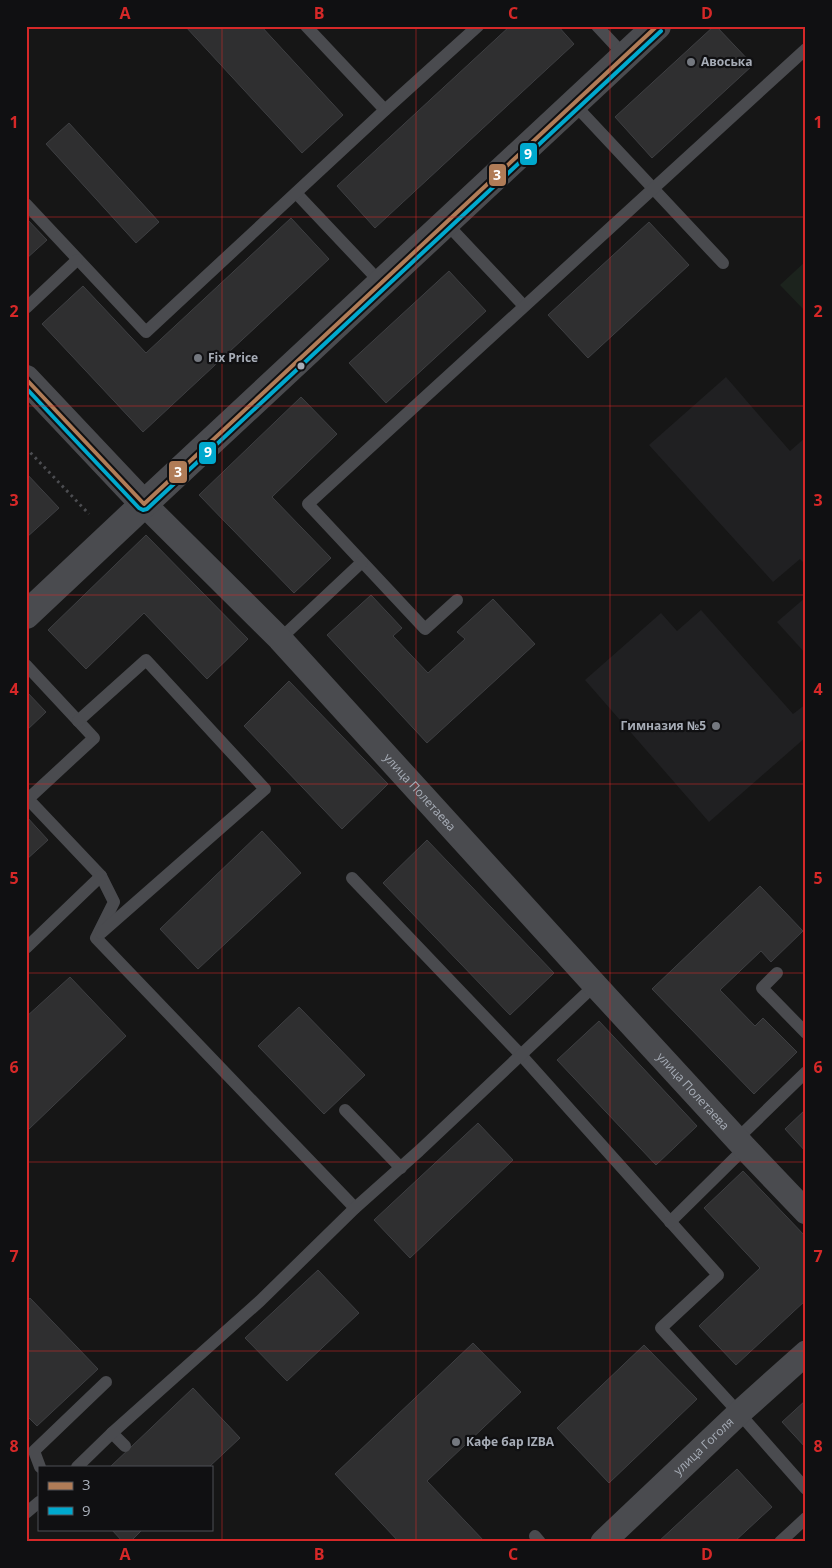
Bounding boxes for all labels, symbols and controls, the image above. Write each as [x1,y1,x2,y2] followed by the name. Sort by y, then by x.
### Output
[119,2,131,24] text: A
[314,2,324,24] text: B
[508,2,518,24] text: C
[701,2,713,24] text: D
[701,53,752,70] place label: Авоська
[685,56,697,68] marker: Авоська
[9,111,19,133] text: 1
[813,111,823,133] text: 1
[519,142,538,166] line badge: 9
[524,144,532,163] text: 9
[488,163,507,187] line badge: 3
[493,165,501,184] text: 3
[9,300,19,322] text: 2
[813,300,823,322] text: 2
[208,349,258,366] place label: Fix Price
[192,352,204,364] marker: Fix Price
[296,361,306,371] unlabelled marker
[198,441,217,465] line badge: 9
[204,442,212,461] text: 9
[168,460,188,484] line badge: 3
[174,462,182,481] text: 3
[9,489,19,511] text: 3
[813,489,823,511] text: 3
[9,678,19,700] text: 4
[813,678,823,700] text: 4
[621,717,706,734] place label: Гимназия №5
[710,720,722,732] marker: Гимназия №5
[380,749,460,835] street label: улица Полетаева
[9,867,19,889] text: 5
[813,867,823,889] text: 5
[653,1048,733,1134] street label: улица Полетаева
[9,1056,19,1078] text: 6
[813,1056,823,1078] text: 6
[9,1245,19,1267] text: 7
[813,1245,823,1267] text: 7
[670,1413,737,1479] street label: улица Гоголя
[466,1433,555,1450] place label: Кафе бар IZBA
[9,1435,19,1457] text: 8
[813,1435,823,1457] text: 8
[450,1436,462,1448] marker: Кафе бар IZBA
[38,1466,212,1530] legend
[82,1474,91,1494] text: 3
[82,1500,91,1520] text: 9
[119,1543,131,1565] text: A
[314,1543,324,1565] text: B
[508,1543,518,1565] text: C
[701,1543,713,1565] text: D

